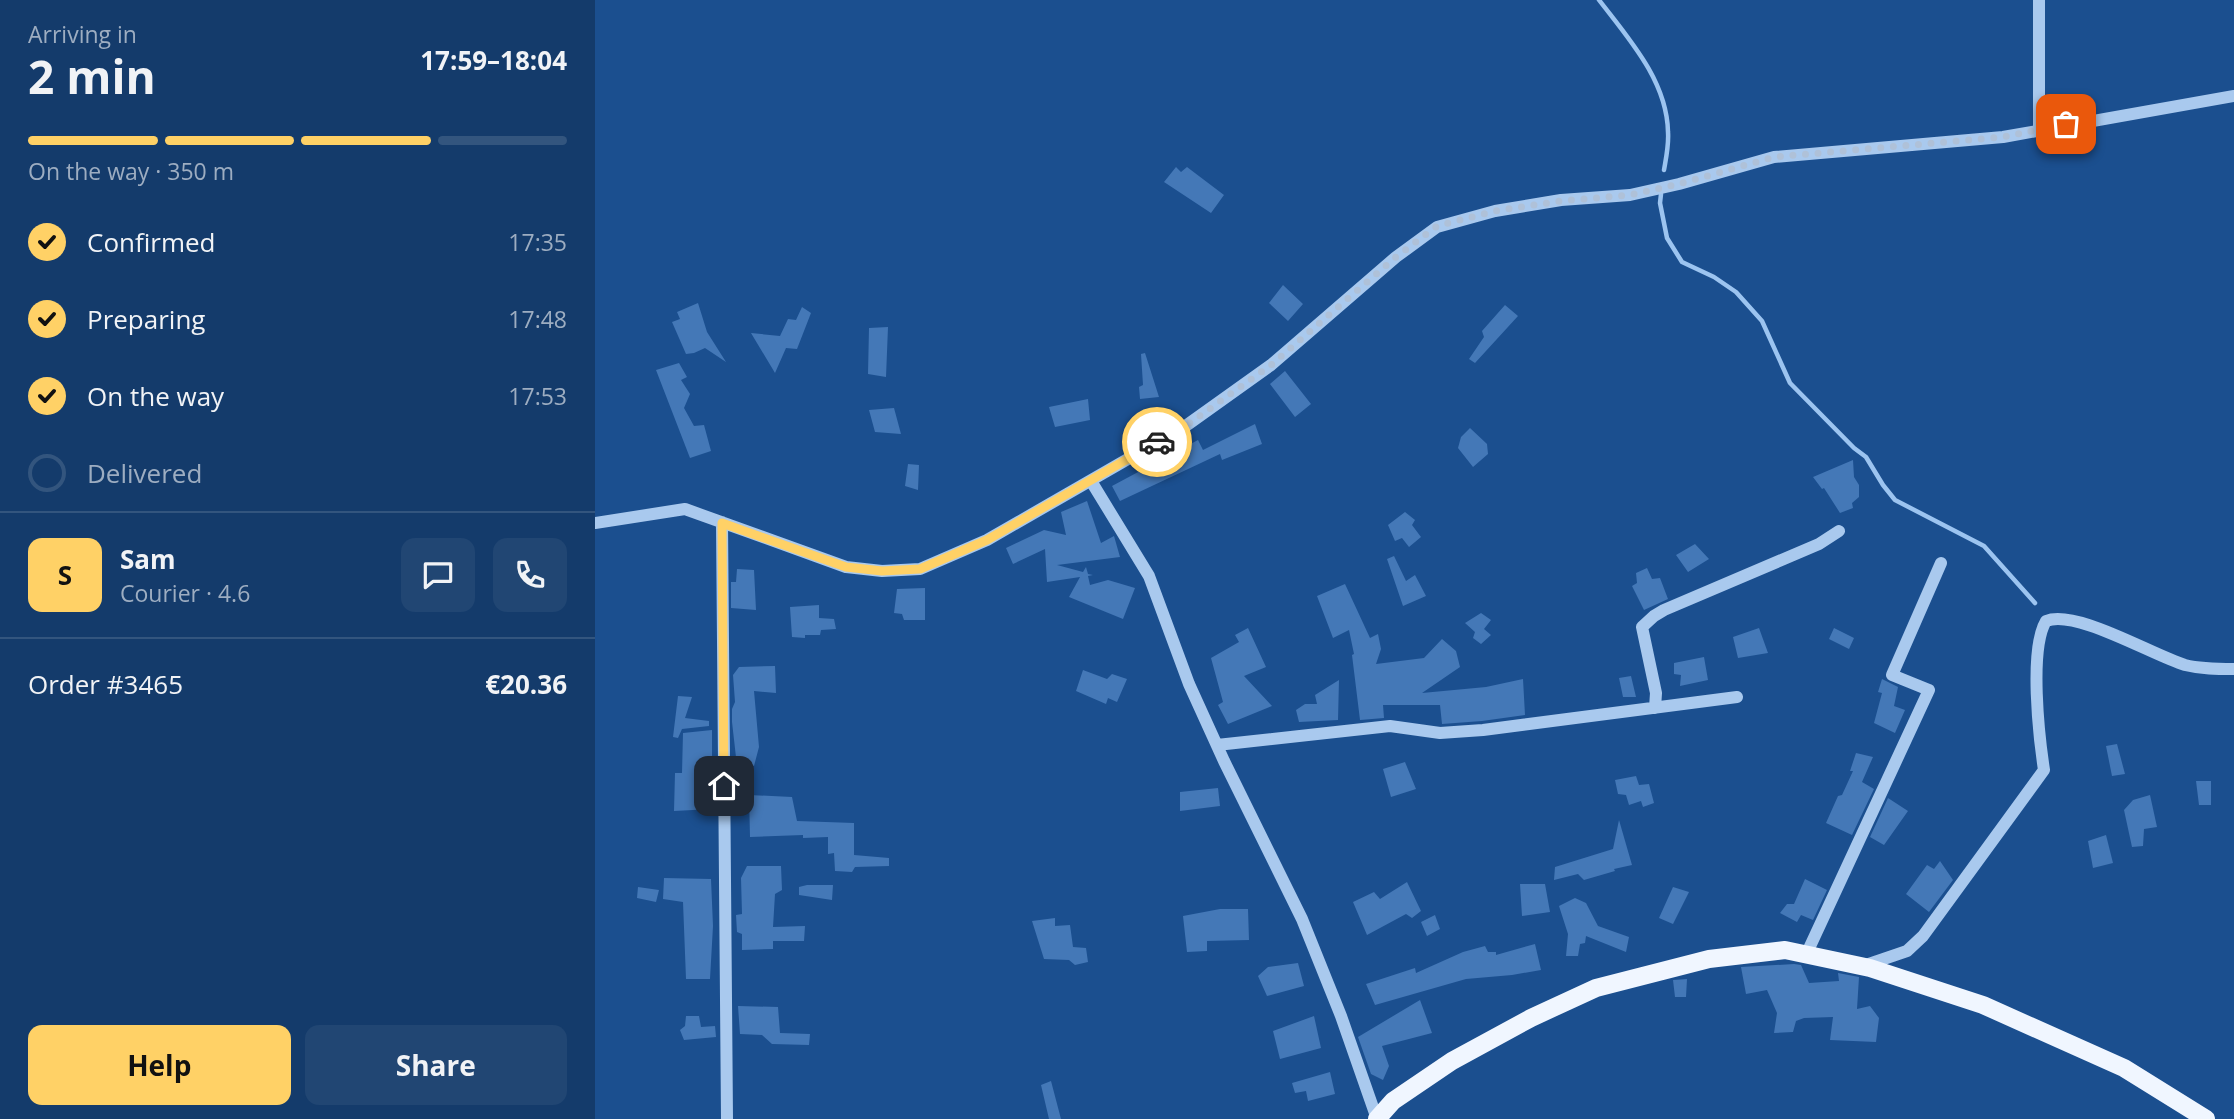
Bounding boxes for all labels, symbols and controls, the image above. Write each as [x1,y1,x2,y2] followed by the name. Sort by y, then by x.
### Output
[28,18,137,50] text: Arriving in
[420,42,567,78] text: 17:59–18:04
[28,45,156,107] text: 2 min
[2036,94,2096,154] pin
[2047,105,2085,143] icon: bag
[28,155,234,187] text: On the way · 350 m
[28,223,66,261] icon: check
[87,224,215,260] text: Confirmed
[508,226,567,258] text: 17:35
[28,300,66,338] icon: check
[87,301,205,337] text: Preparing
[508,303,567,335] text: 17:48
[28,377,66,415] icon: check
[87,378,224,414] text: On the way
[508,380,567,412] text: 17:53
[1122,407,1192,477] courier
[1138,423,1176,461] icon: car
[87,455,202,491] text: Delivered
[401,538,475,612] button: chat
[493,538,567,612] button: phone
[120,541,176,577] text: Sam
[58,557,72,593] text: S
[120,577,250,609] text: Courier · 4.6
[28,666,183,702] text: Order #3465
[485,666,567,702] text: €20.36
[694,756,754,816] pin
[705,767,743,805] icon: home
[28,1025,291,1105] button: Help
[305,1025,567,1105] button: Share

